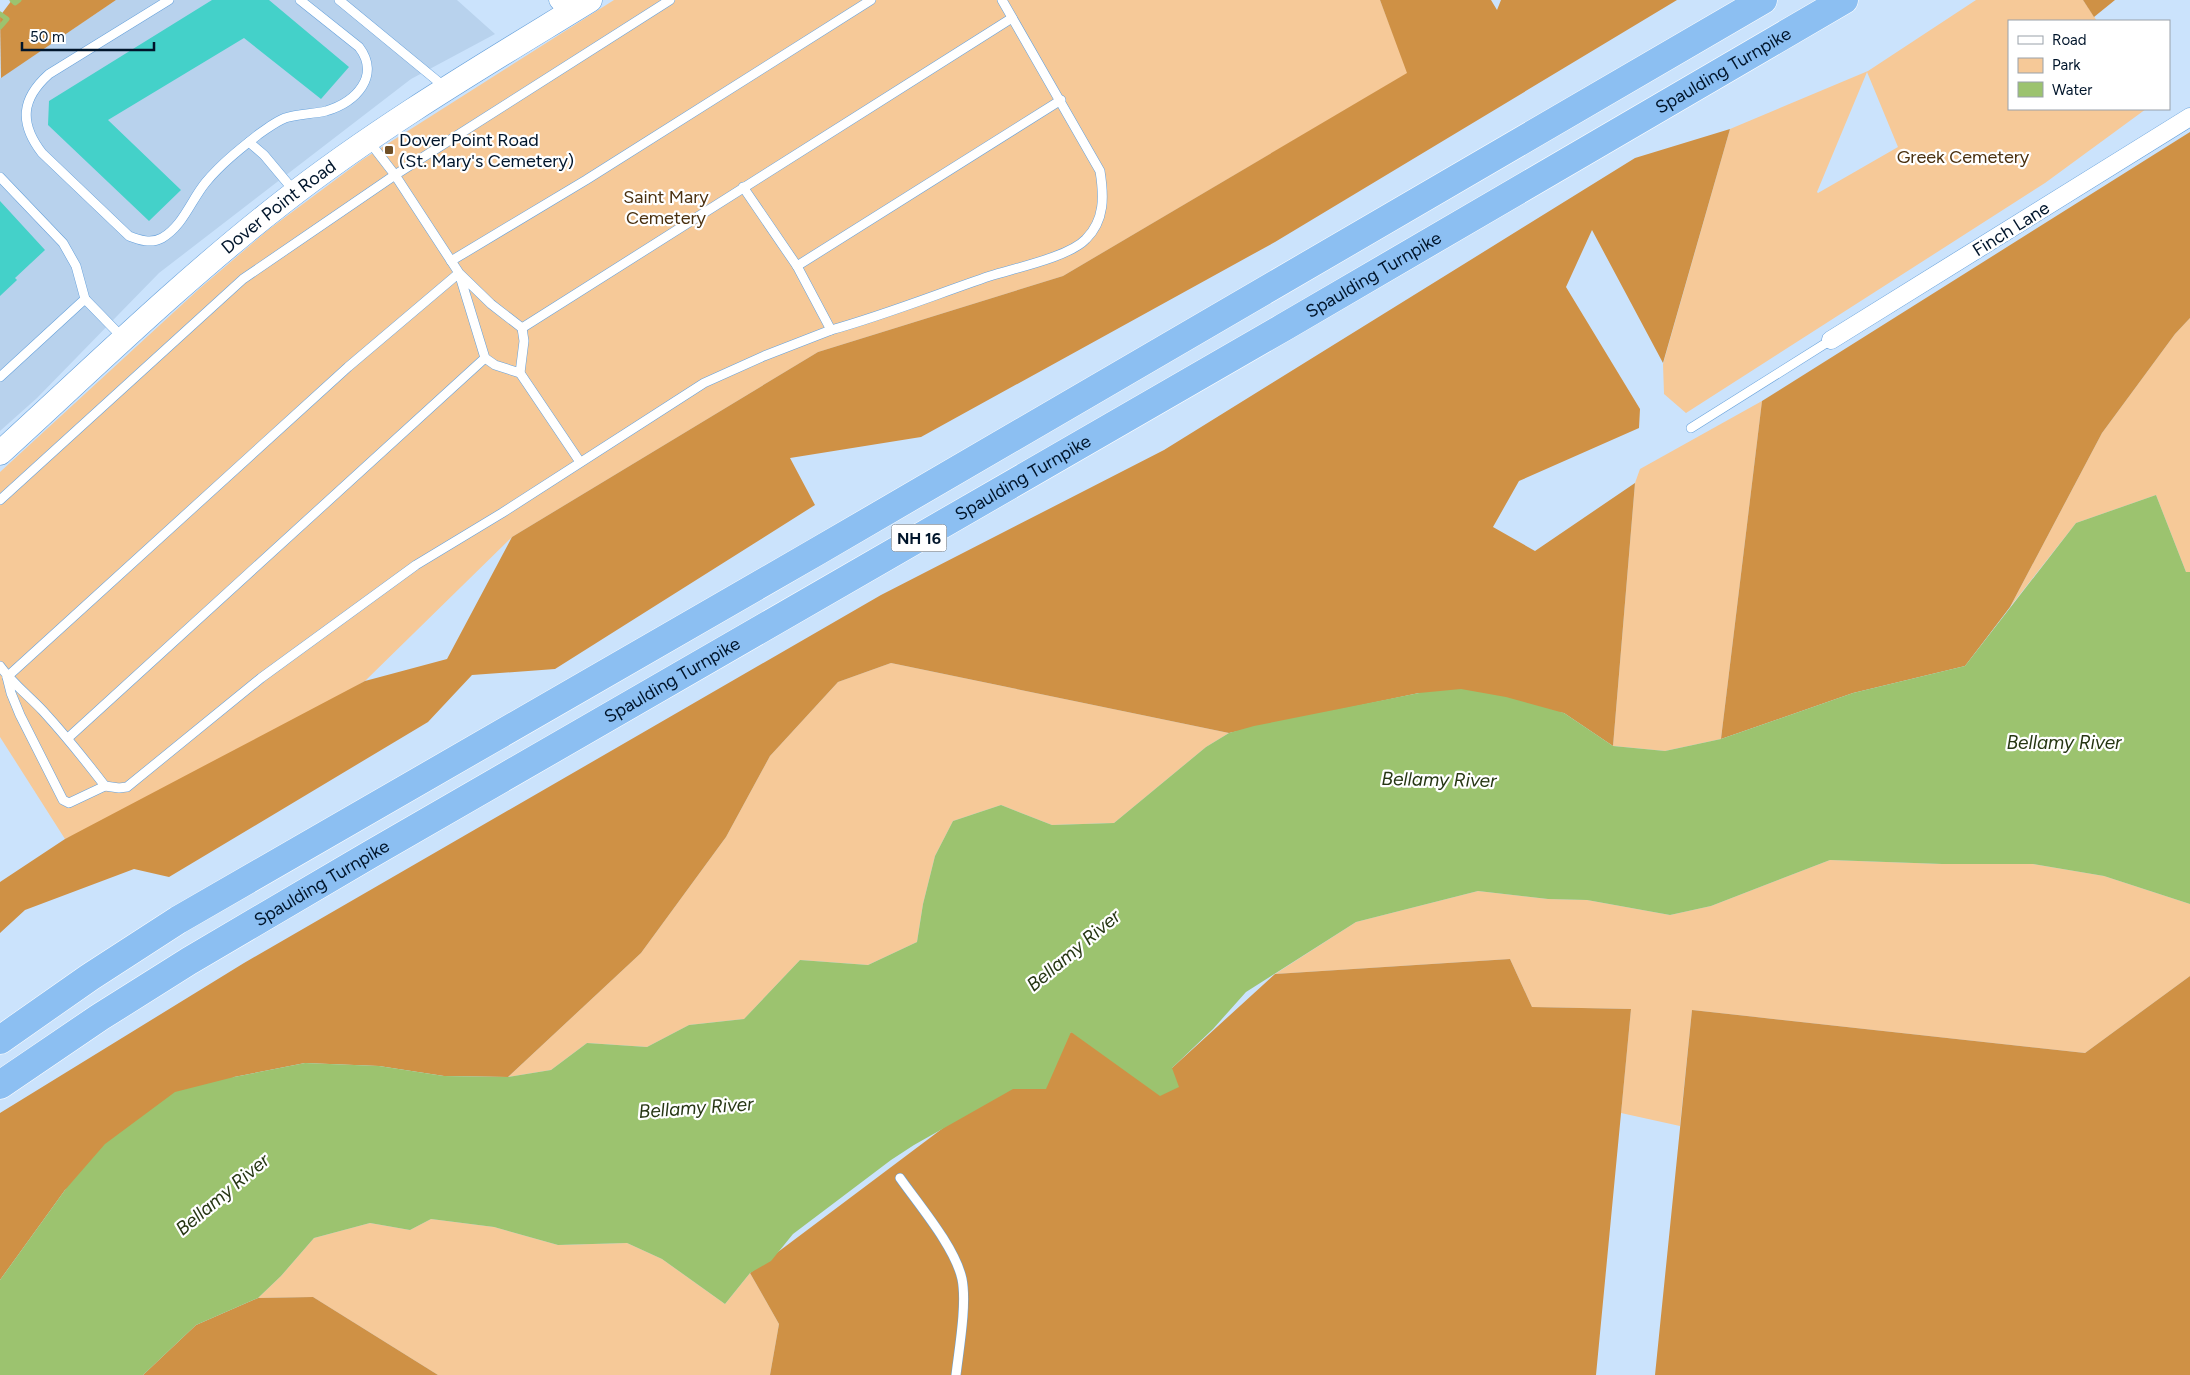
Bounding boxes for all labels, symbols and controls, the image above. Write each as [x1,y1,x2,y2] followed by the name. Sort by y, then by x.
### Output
[22,20,155,52] scale bar
[2008,20,2170,110] legend
[1652,22,1795,119] street label: Spaulding Turnpike
[30,28,65,46] text: 50 m
[2052,31,2087,49] text: Road
[2052,56,2081,74] text: Park
[2052,81,2092,99] text: Water
[399,129,574,172] place label: Dover Point Road (St. Mary's Cemetery)
[383,144,395,156] marker: Dover Point Road (St. Mary's Cemetery)
[1897,146,2030,168] park label: Greek Cemetery
[217,155,340,259] street label: Dover Point Road
[623,186,709,229] park label: Saint Mary Cemetery
[1968,197,2054,261] street label: Finch Lane
[1302,227,1445,323] street label: Spaulding Turnpike
[951,430,1095,525] street label: Spaulding Turnpike
[892,524,946,552] road number: NH 16
[600,632,744,728] street label: Spaulding Turnpike
[2006,731,2122,754] water label: Bellamy River
[1381,767,1497,792] water label: Bellamy River
[250,835,393,931] street label: Spaulding Turnpike
[1022,904,1125,996] water label: Bellamy River
[638,1092,755,1123] water label: Bellamy River
[171,1148,274,1240] water label: Bellamy River

